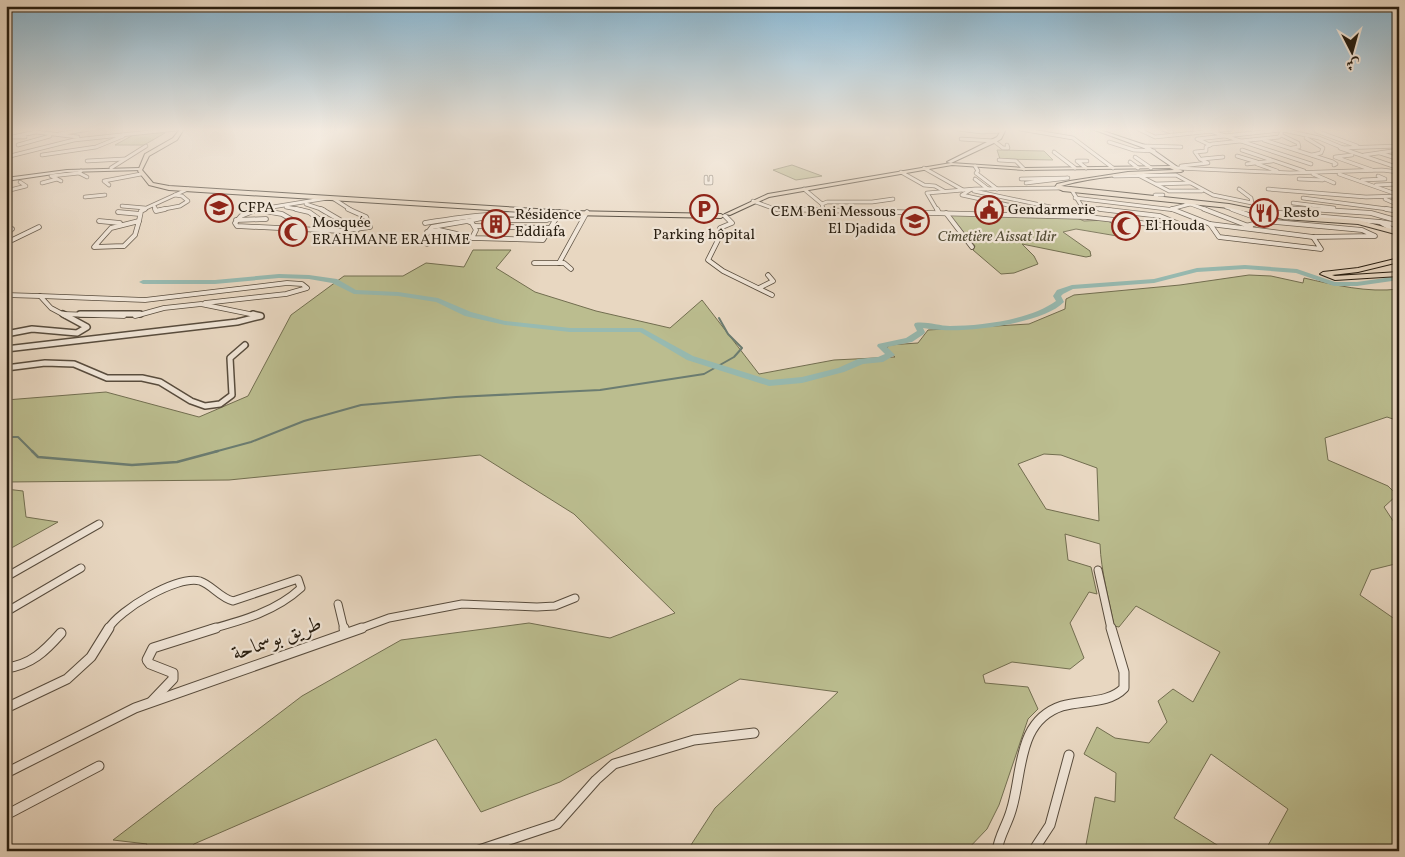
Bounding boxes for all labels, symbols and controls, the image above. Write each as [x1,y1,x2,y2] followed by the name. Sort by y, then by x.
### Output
[1328,28,1378,78] north arrow
[1345,53,1361,74] text: ش
[204,193,234,223] school or university icon: CFPA
[689,194,719,224] parking icon: Parking hôpital
[974,195,1004,225] public building icon: Gendarmerie
[238,198,275,219] place label: CFPA
[1249,198,1279,228] restaurant icon: Resto
[1008,200,1096,221] place label: Gendarmerie
[771,202,896,240] place label: CEM Beni Messous El Djadida
[1283,203,1320,224] place label: Resto
[515,205,581,243] place label: Résidence Eddiafa
[900,206,930,236] school or university icon: CEM Beni Messous El Djadida
[481,209,511,239] building icon: Résidence Eddiafa
[1111,211,1141,241] mosque icon: El Houda
[312,213,470,251] place label: Mosquée ERAHMANE ERAHIME
[1145,216,1205,237] place label: El Houda
[278,217,308,247] mosque icon: Mosquée ERAHMANE ERAHIME
[653,225,755,246] place label: Parking hôpital
[938,227,1057,248] park label: Cimetière Aissat Idir
[228,609,326,669] street label: طريق بوسماحة

